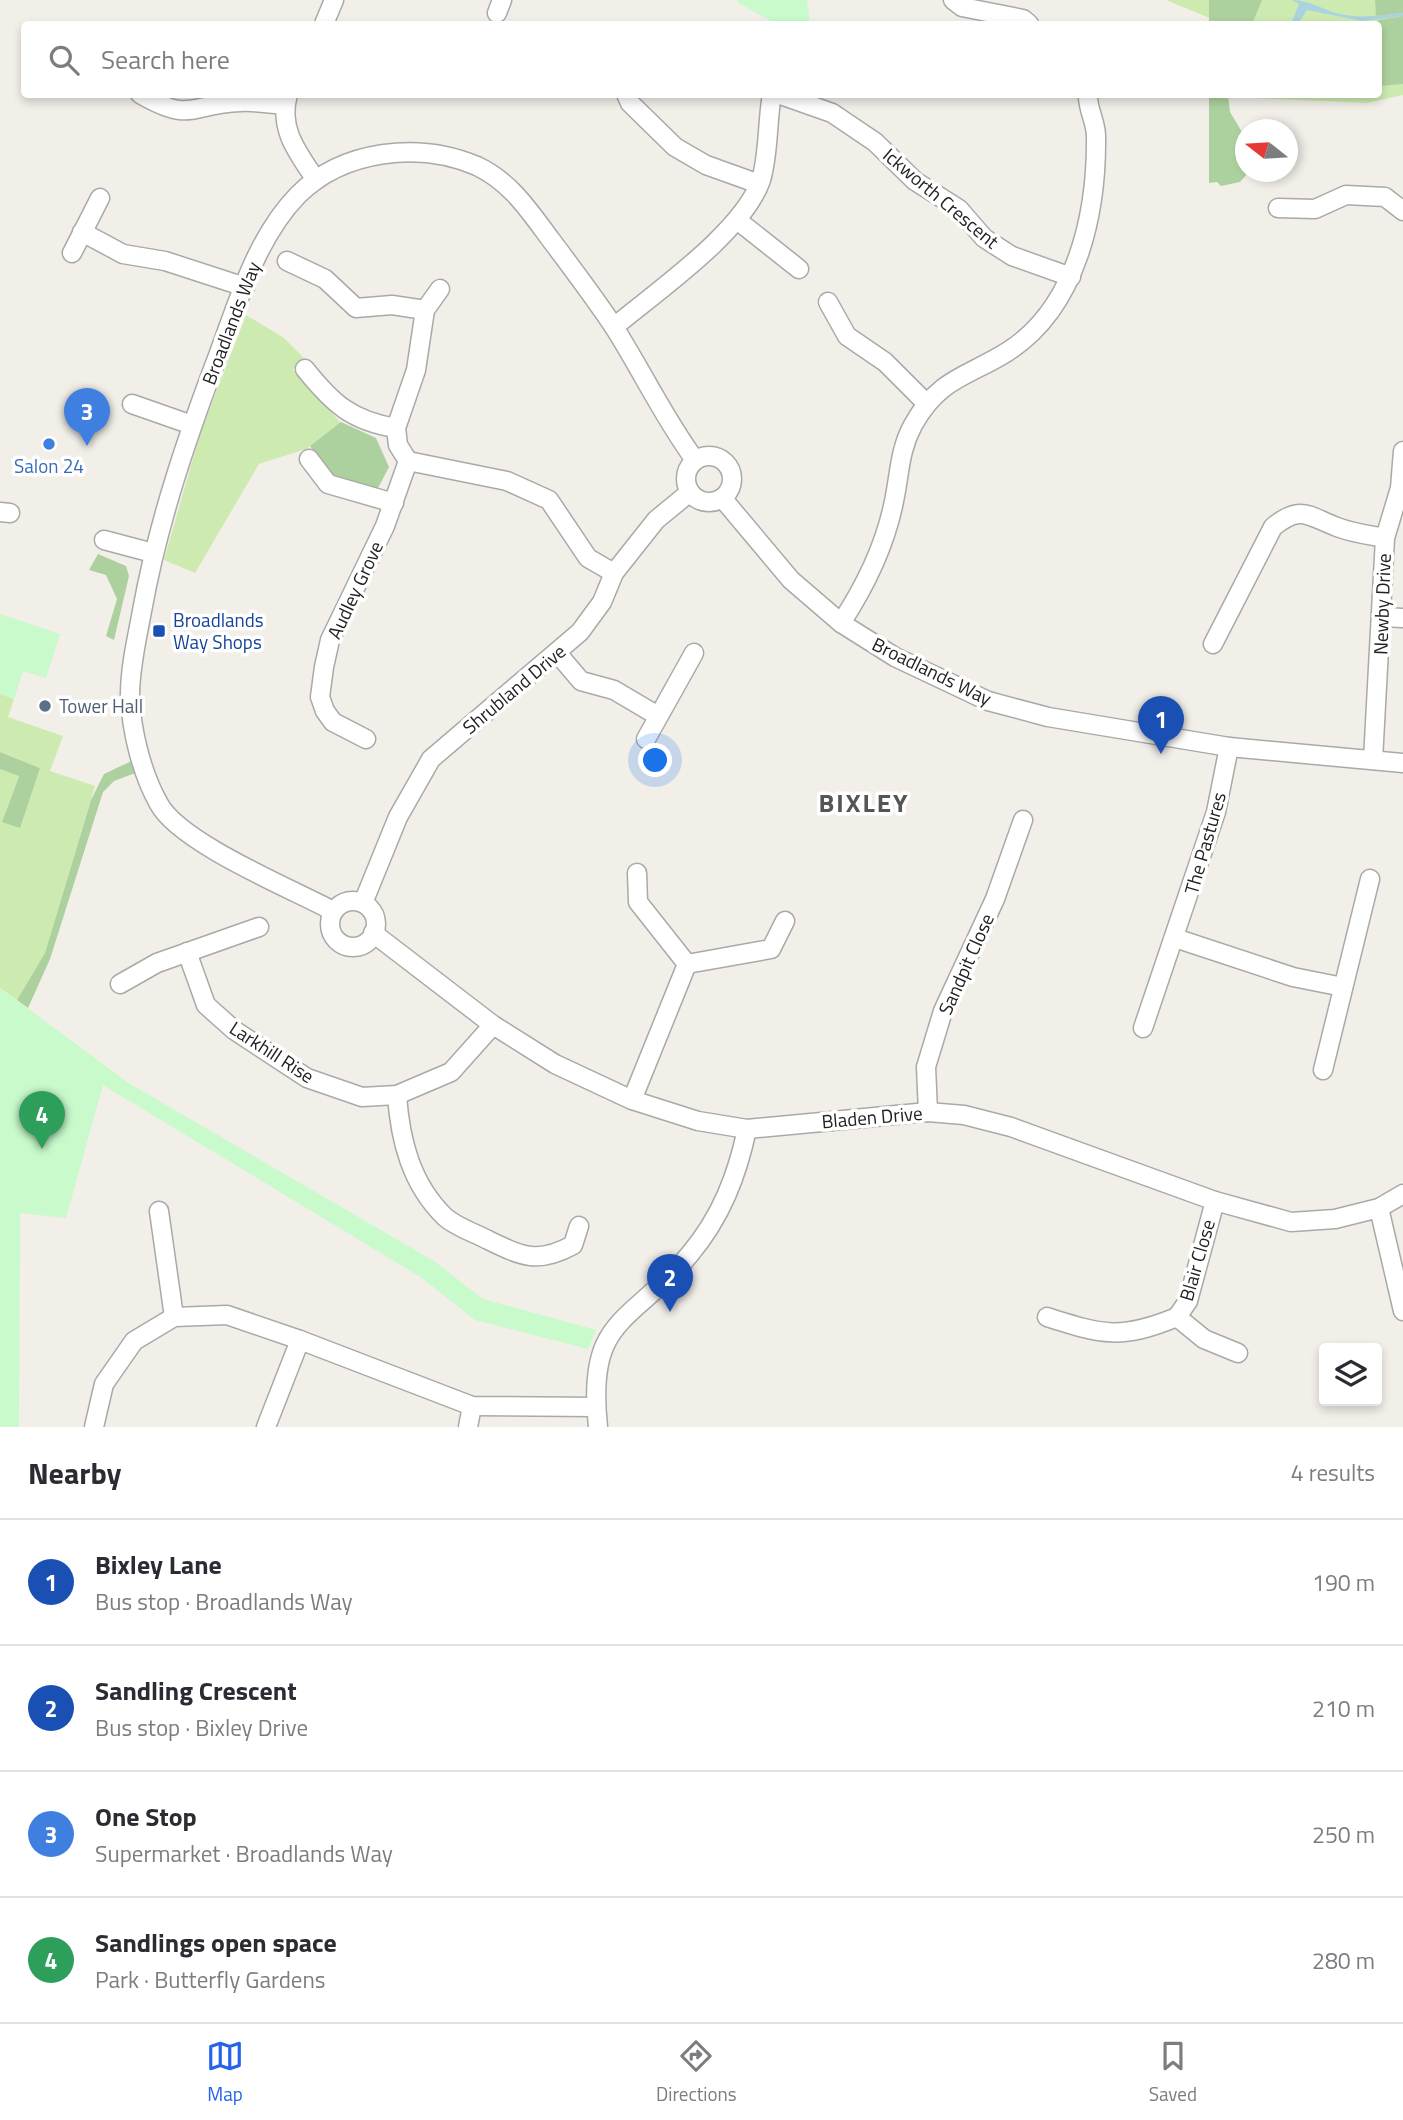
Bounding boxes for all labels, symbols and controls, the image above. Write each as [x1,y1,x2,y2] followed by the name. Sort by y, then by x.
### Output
[21,21,1382,98] search box
[101,40,230,79] text: Search here
[45,41,83,79] icon: search
[1235,119,1298,182] north arrow
[877,140,1006,255] street label: Ickworth Crescent
[194,257,267,389] street label: Broadlands Way
[64,388,110,446] pin: 3
[41,436,57,452] marker: Salon 24
[14,451,84,480] place label: Salon 24
[319,536,390,644] street label: Audley Grove
[1365,553,1398,655] street label: Newby Drive
[173,605,264,656] place label: Broadlands Way Shops
[151,623,167,639] marker: Broadlands Way Shops
[867,629,997,712] street label: Broadlands Way
[456,637,572,741] street label: Shrubland Drive
[59,691,143,720] place label: Tower Hall
[1138,696,1184,754] pin: 1
[37,698,53,714] marker: Tower Hall
[638,743,672,777] your location
[818,783,910,822] district label: BIXLEY
[1176,788,1233,897] street label: The Pastures
[930,908,1001,1019] street label: Sandpit Close
[224,1013,320,1090] street label: Larkhill Rise
[19,1091,65,1149] pin: 4
[820,1098,924,1135] street label: Bladen Drive
[1171,1216,1222,1304] street label: Blair Close
[647,1254,693,1312] pin: 2
[1319,1343,1382,1406] map controls
[1319,1343,1382,1406] button: layers
[28,1450,121,1496] text: Nearby
[1291,1455,1375,1490] text: 4 results
[95,1545,222,1584] text: Bixley Lane
[45,1565,57,1600] text: 1
[1312,1565,1375,1600] text: 190 m
[95,1584,353,1619] text: Bus stop · Broadlands Way
[95,1671,297,1710] text: Sandling Crescent
[45,1691,57,1726] text: 2
[1312,1691,1375,1726] text: 210 m
[95,1710,308,1745] text: Bus stop · Bixley Drive
[95,1797,197,1836] text: One Stop
[45,1817,57,1852] text: 3
[1312,1817,1375,1852] text: 250 m
[95,1836,393,1871] text: Supermarket · Broadlands Way
[95,1923,337,1962] text: Sandlings open space
[45,1943,57,1978] text: 4
[1312,1943,1375,1978] text: 280 m
[95,1962,326,1997] text: Park · Butterfly Gardens
[206,2037,244,2108] tab: Map
[656,2037,737,2108] tab: Directions
[1149,2037,1197,2108] tab: Saved

